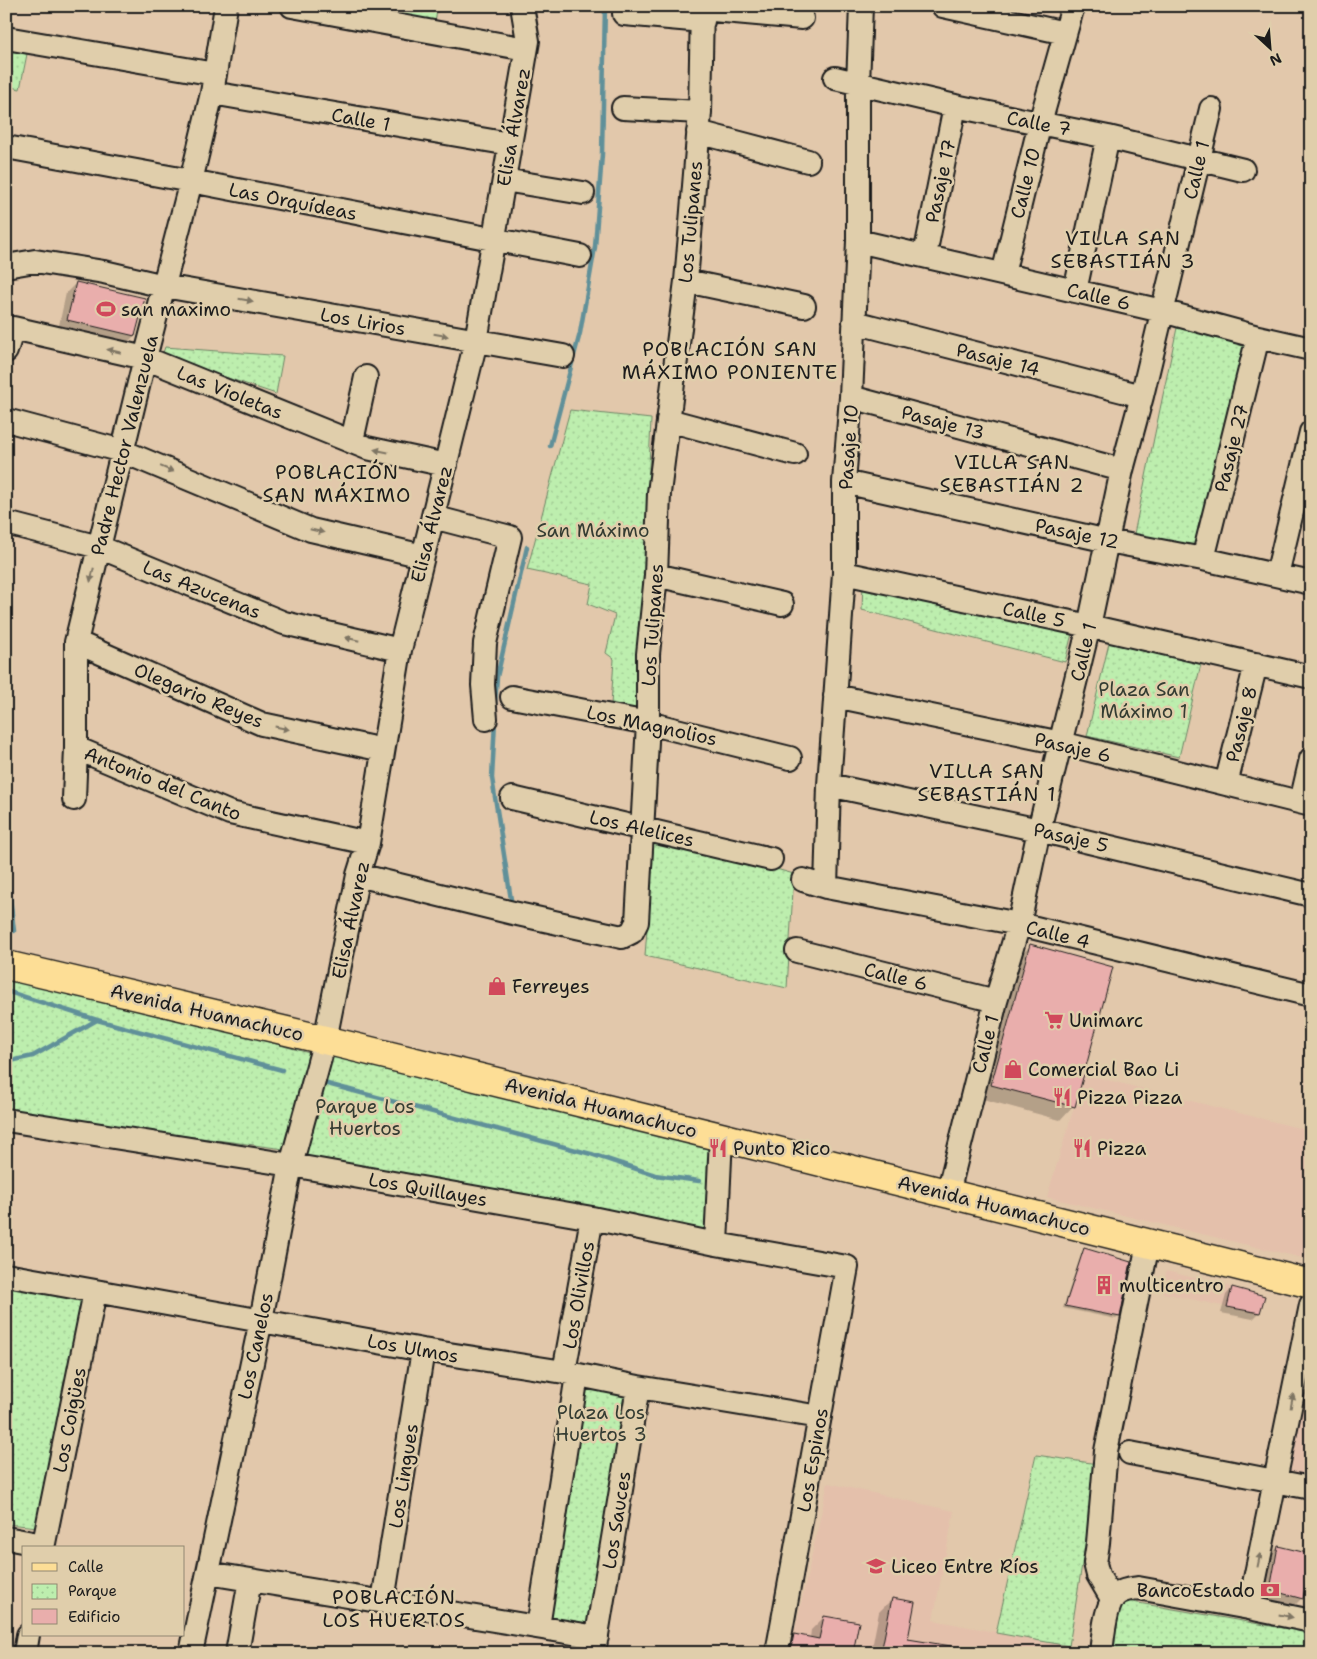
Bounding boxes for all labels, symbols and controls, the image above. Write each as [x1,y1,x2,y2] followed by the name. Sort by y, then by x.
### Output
[1244,22,1294,72] north arrow
[1267,49,1285,70] text: N
[490,66,536,188] street label: Elisa Álvarez
[329,102,392,137] street label: Calle 1
[1005,105,1073,142] street label: Calle 7
[919,137,962,225] street label: Pasaje 17
[1178,138,1215,202] street label: Calle 1
[1005,145,1046,221] street label: Calle 10
[673,160,708,284] street label: Los Tulipanes
[227,177,359,226] street label: Las Orquídeas
[1051,225,1195,274] district label: VILLA SAN SEBASTIÁN 3
[1064,277,1133,316] street label: Calle 6
[121,297,231,322] place label: san maximo
[239,297,255,305] one-way arrow
[95,298,117,320] sports icon: san maximo
[318,302,408,341] street label: Los Lirios
[433,331,449,339] one-way arrow
[85,332,164,558] street label: Padre Hector Valenzuela
[622,336,838,385] district label: POBLACIÓN SAN MÁXIMO PONIENTE
[954,337,1042,382] street label: Pasaje 14
[107,347,122,355] one-way arrow
[173,360,287,425] street label: Las Violetas
[899,399,987,446] street label: Pasaje 13
[1208,401,1255,495] street label: Pasaje 27
[833,403,864,491] street label: Pasaje 10
[372,446,388,454] one-way arrow
[940,449,1084,498] district label: VILLA SAN SEBASTIÁN 2
[263,459,411,508] district label: POBLACIÓN SAN MÁXIMO
[404,463,458,585] street label: Elisa Álvarez
[160,466,174,474] one-way arrow
[1033,512,1121,555] street label: Pasaje 12
[536,518,650,543] park label: San Máximo
[310,527,325,535] one-way arrow
[139,554,265,625] street label: Las Azucenas
[636,563,669,687] street label: Los Tulipanes
[88,568,96,583] one-way arrow
[1000,596,1067,633] street label: Calle 5
[1065,620,1102,684] street label: Calle 1
[345,635,360,643] one-way arrow
[130,657,267,734] street label: Olegario Reyes
[1098,677,1190,724] park label: Plaza San Máximo 1
[1220,683,1263,765] street label: Pasaje 8
[584,699,720,752] street label: Los Magnolios
[274,725,290,733] one-way arrow
[1032,727,1114,768] street label: Pasaje 6
[81,741,245,826] street label: Antonio del Canto
[917,758,1057,807] district label: VILLA SAN SEBASTIÁN 1
[587,804,697,853] street label: Los Alelices
[1031,817,1111,858] street label: Pasaje 5
[325,859,375,981] street label: Elisa Álvarez
[1023,915,1092,954] street label: Calle 4
[861,957,930,996] street label: Calle 6
[512,974,590,999] place label: Ferreyes
[486,975,508,997] shop icon: Ferreyes
[108,978,306,1047] street label: Avenida Huamachuco
[1069,1008,1143,1033] place label: Unimarc
[1043,1009,1065,1031] supermarket icon: Unimarc
[966,1012,1005,1076] street label: Calle 1
[1028,1057,1179,1082] place label: Comercial Bao Li
[1002,1058,1024,1080] shop icon: Comercial Bao Li
[502,1071,700,1144] street label: Avenida Huamachuco
[1077,1085,1182,1110] place label: Pizza Pizza
[1051,1086,1073,1108] restaurant icon: Pizza Pizza
[315,1094,415,1141] park label: Parque Los Huertos
[733,1136,830,1161] place label: Punto Rico
[1097,1136,1147,1161] place label: Pizza
[707,1137,729,1159] restaurant icon: Punto Rico
[1071,1137,1093,1159] restaurant icon: Pizza
[366,1167,489,1212] street label: Los Quillayes
[895,1169,1093,1242] street label: Avenida Huamachuco
[557,1239,600,1351] street label: Los Olivillos
[1119,1273,1224,1298] place label: multicentro
[1093,1274,1115,1296] building icon: multicentro
[232,1290,279,1402] street label: Los Canelos
[365,1328,461,1369] street label: Los Ulmos
[47,1365,92,1475] street label: Los Coigües
[1288,1393,1296,1408] one-way arrow
[555,1400,647,1447] park label: Plaza Los Huertos 3
[791,1406,834,1514] street label: Los Espinos
[383,1422,424,1530] street label: Los Lingues
[596,1469,637,1571] street label: Los Sauces
[22,1546,185,1636] legend
[1255,1552,1263,1567] one-way arrow
[891,1554,1039,1579] place label: Liceo Entre Ríos
[865,1555,887,1577] school or university icon: Liceo Entre Ríos
[68,1557,104,1577] text: Calle
[1137,1578,1255,1603] place label: BancoEstado
[1259,1579,1281,1601] bank icon: BancoEstado
[68,1581,117,1601] text: Parque
[322,1584,466,1633] district label: POBLACIÓN LOS HUERTOS
[68,1607,120,1627] text: Edificio
[1278,1612,1294,1620] one-way arrow

